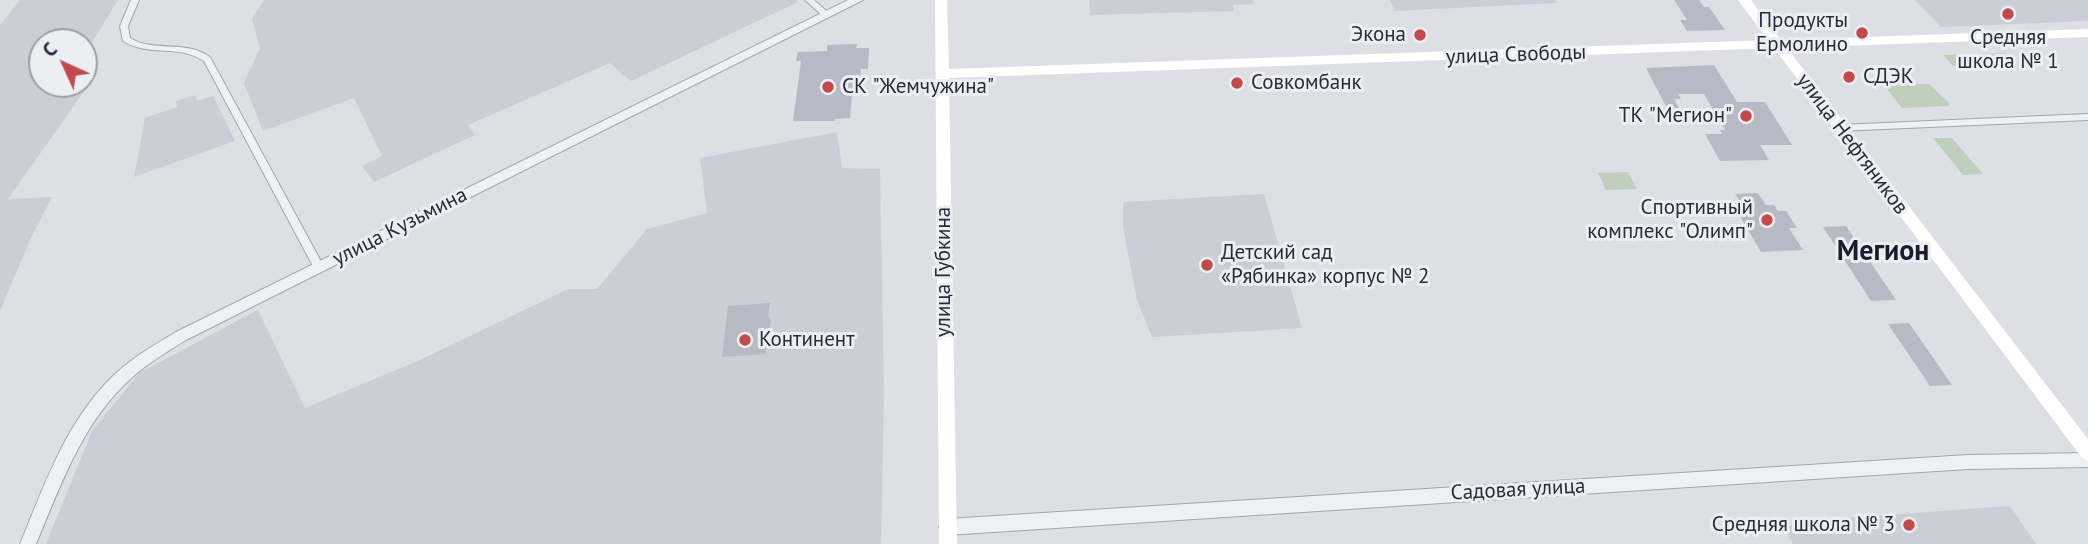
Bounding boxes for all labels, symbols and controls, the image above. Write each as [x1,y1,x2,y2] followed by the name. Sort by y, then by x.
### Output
[2000,6,2016,22] marker: Средняя школа № 1
[1756,8,1848,58] place label: Продукты Ермолино
[1351,22,1406,48] place label: Экона
[1854,25,1870,41] marker: Продукты Ермолино
[1957,25,2059,75] place label: Средняя школа № 1
[1412,27,1428,43] marker: Экона
[28,28,98,98] north arrow
[37,37,62,62] text: С
[1445,40,1587,70] street label: улица Свободы
[1863,64,1914,90] place label: СДЭК
[1791,68,1913,220] street label: улица Нефтяников
[1841,69,1857,85] marker: СДЭК
[1251,70,1362,96] place label: Совкомбанк
[842,74,994,100] place label: СК "Жемчужина"
[1229,75,1245,91] marker: Совкомбанк
[820,79,836,95] marker: СК "Жемчужина"
[1619,103,1732,129] place label: ТК "Мегион"
[1738,108,1754,124] marker: ТК "Мегион"
[329,182,471,272] street label: улица Кузьмина
[1587,195,1753,245] place label: Спортивный комплекс "Олимп"
[931,207,957,337] street label: улица Губкина
[1759,212,1775,228] marker: Спортивный комплекс "Олимп"
[1837,235,1929,269] district label: Мегион
[1221,240,1429,290] place label: Детский сад «Рябинка» корпус № 2
[1199,257,1215,273] marker: Детский сад «Рябинка» корпус № 2
[759,327,855,353] place label: Континент
[737,332,753,348] marker: Континент
[1450,474,1586,506] street label: Садовая улица
[1712,512,1895,538] place label: Средняя школа № 3
[1901,517,1917,533] marker: Средняя школа № 3

